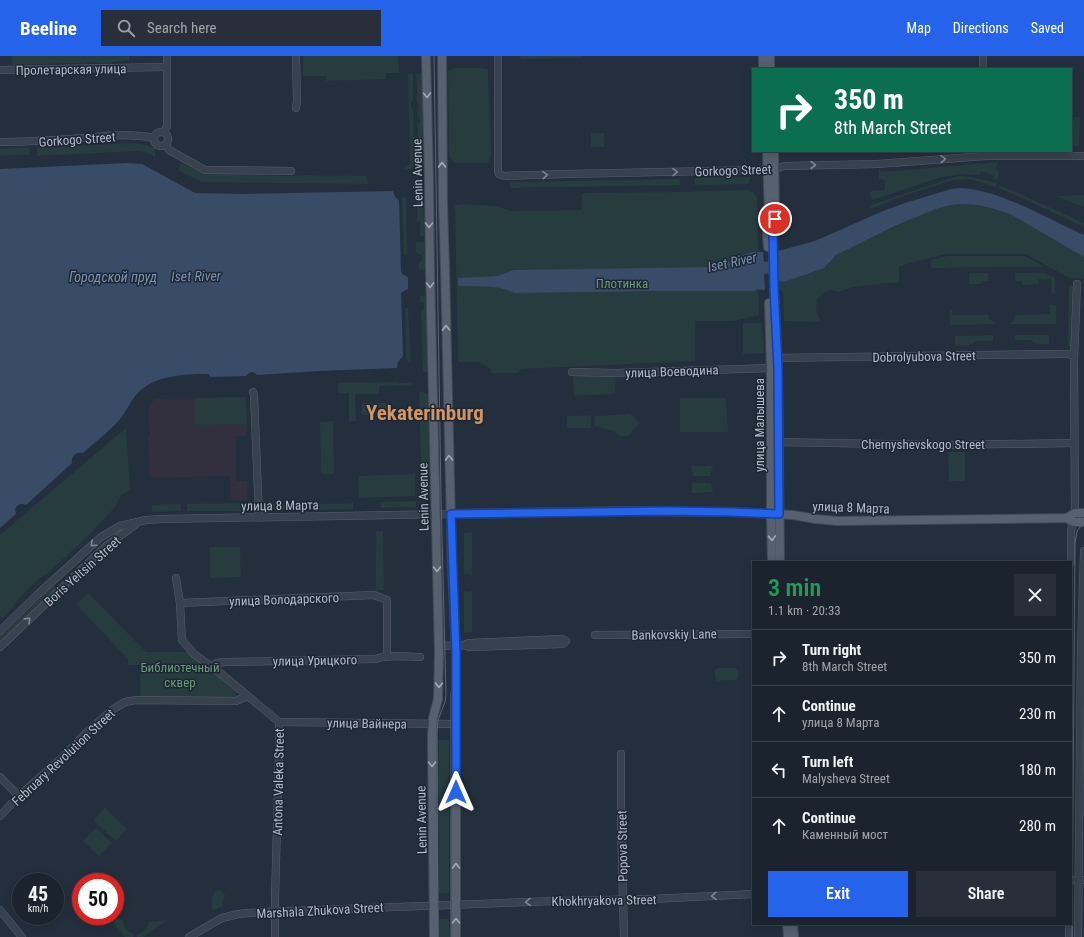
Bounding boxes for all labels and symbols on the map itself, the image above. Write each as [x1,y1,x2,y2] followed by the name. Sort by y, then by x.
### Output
[15,61,127,78] street label: Пролетарская улица
[423,92,431,98] one-way arrow
[38,129,116,150] street label: Gorkogo Street
[409,139,426,207] street label: Lenin Avenue
[940,154,946,163] one-way arrow
[810,161,816,169] one-way arrow
[438,162,446,168] one-way arrow
[694,162,772,179] street label: Gorkogo Street
[672,168,678,176] one-way arrow
[542,170,548,179] one-way arrow
[758,202,792,236] pin
[425,222,433,228] one-way arrow
[706,249,759,275] water label: Iset River
[171,268,222,284] water label: Iset River
[69,269,157,285] water label: Городской пруд
[596,276,648,291] park label: Плотинка
[426,282,434,288] one-way arrow
[442,325,451,331] one-way arrow
[872,348,976,365] street label: Dobrolyubova Street
[625,362,719,381] street label: улица Воеводина
[752,378,767,472] street label: улица Малышева
[366,401,484,425] district label: Yekaterinburg
[861,437,985,452] street label: Chernyshevskogo Street
[445,455,454,461] one-way arrow
[415,463,432,531] street label: Lenin Avenue
[241,497,319,514] street label: улица 8 Марта
[812,499,890,516] street label: улица 8 Марта
[41,533,124,610] street label: Boris Yeltsin Street
[767,535,776,541] one-way arrow
[90,539,98,547] one-way arrow
[433,566,441,572] one-way arrow
[229,590,339,609] street label: улица Володарского
[23,617,31,625] one-way arrow
[631,626,717,643] street label: Bankovskiy Lane
[273,652,357,669] street label: улица Урицкого
[140,660,220,690] park label: Библиотечный сквер
[435,682,443,688] one-way arrow
[9,706,118,809] street label: February Revolution Street
[327,715,407,732] street label: улица Вайнера
[270,728,287,836] street label: Antona Valeka Street
[428,761,436,767] one-way arrow
[435,771,477,813] position arrow
[413,786,430,854] street label: Lenin Avenue
[614,810,631,882] street label: Popova Street
[452,863,460,869] one-way arrow
[72,873,124,925] speed limit sign: 50
[551,892,657,909] street label: Khokhryakova Street
[711,892,717,901] one-way arrow
[525,898,531,906] one-way arrow
[256,900,384,921] street label: Marshala Zhukova Street
[452,918,460,924] one-way arrow

